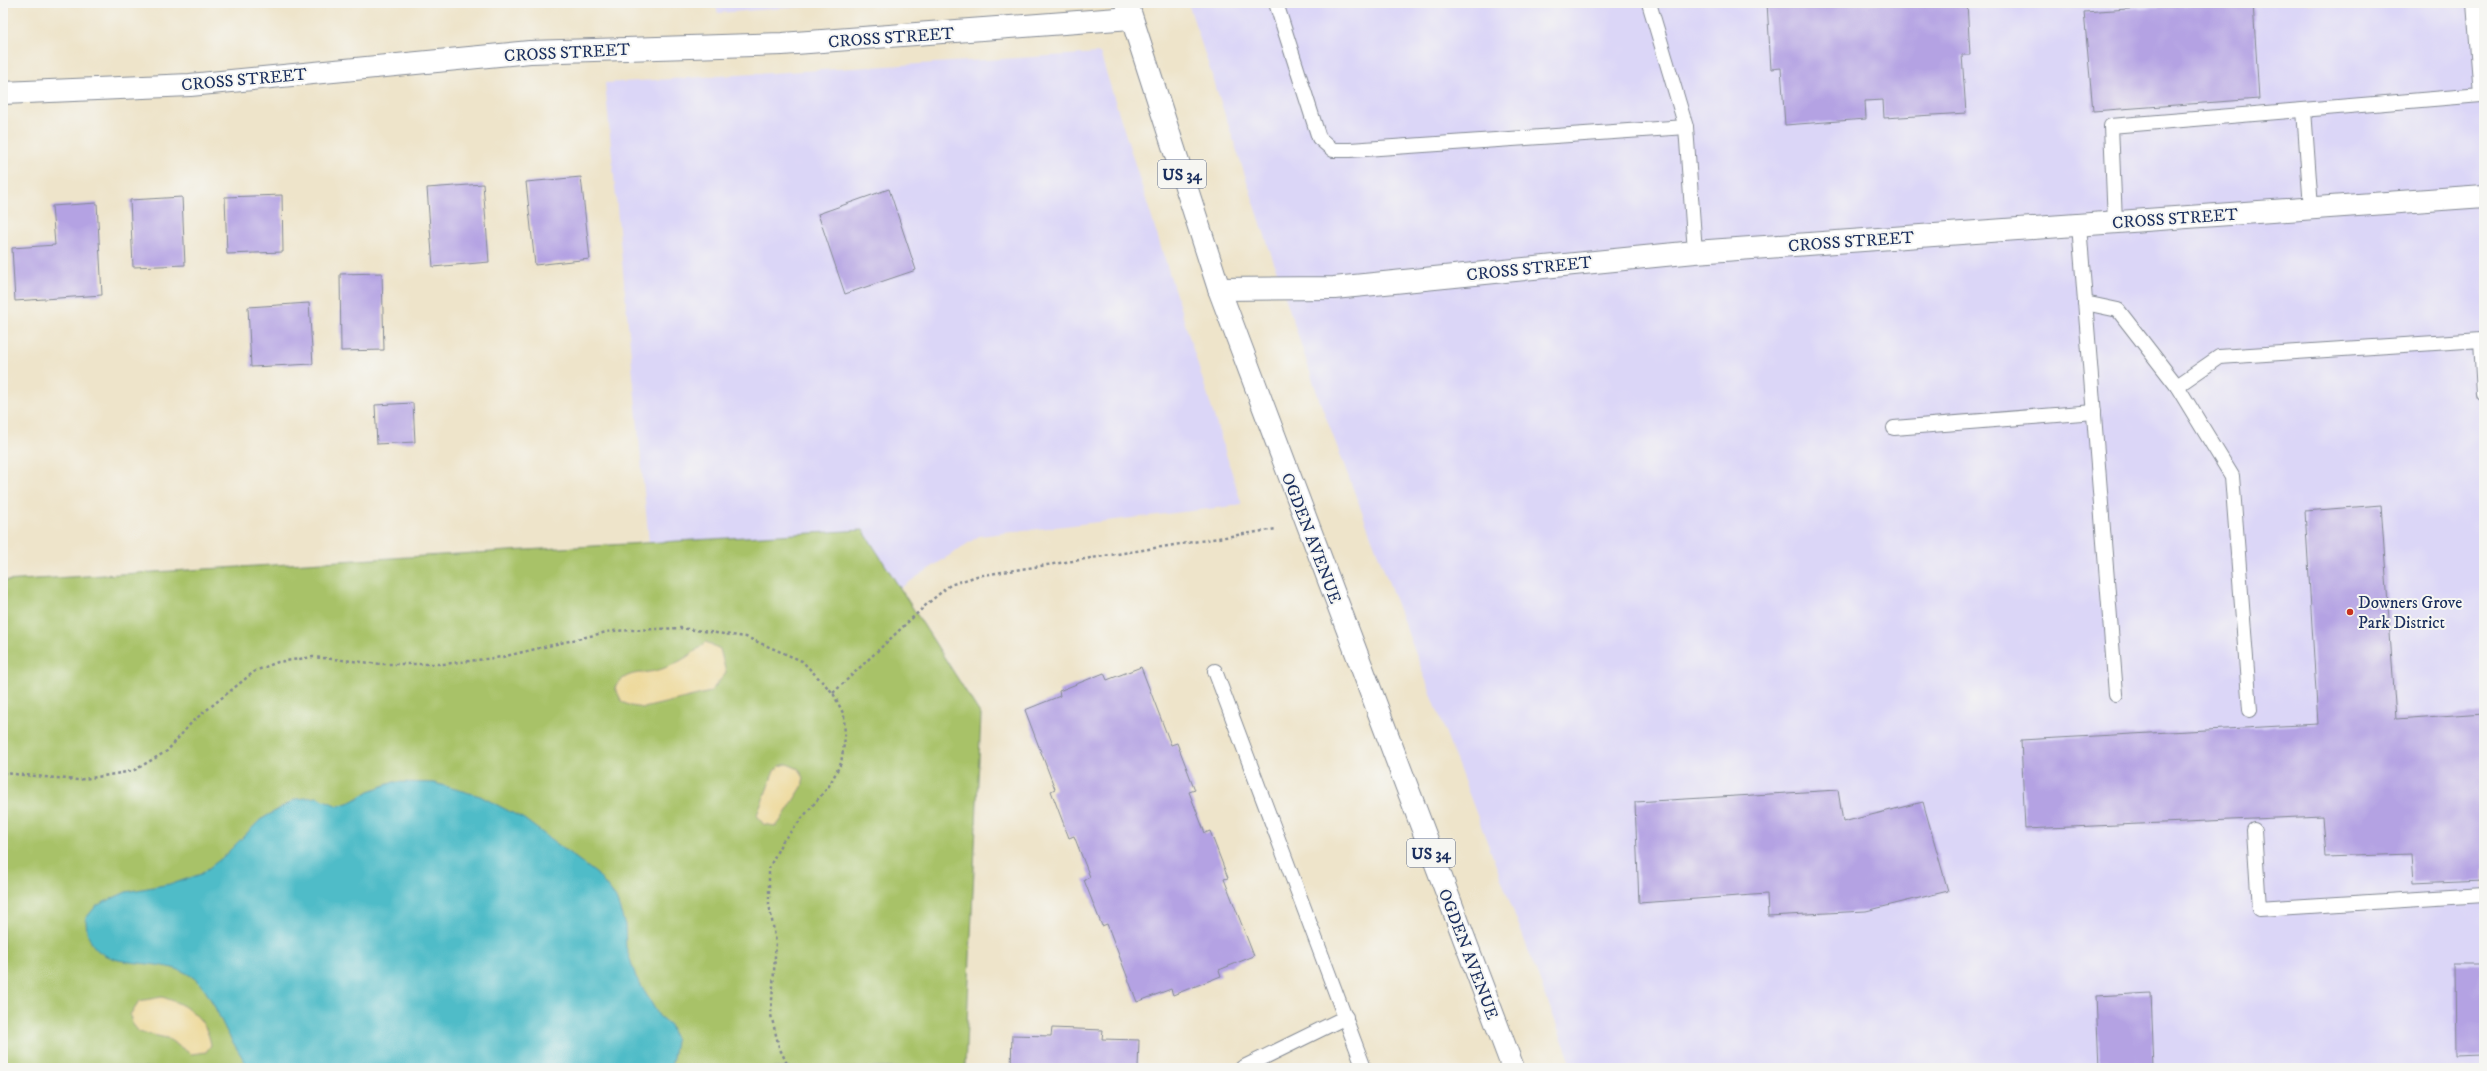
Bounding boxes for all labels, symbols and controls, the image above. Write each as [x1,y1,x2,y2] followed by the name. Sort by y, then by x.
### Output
[827,23,955,53] street label: CROSS STREET
[504,39,631,67] street label: CROSS STREET
[180,64,308,96] street label: CROSS STREET
[1158,160,1206,188] road number: US 34
[2111,204,2239,234] street label: CROSS STREET
[1787,227,1915,257] street label: CROSS STREET
[1465,251,1593,287] street label: CROSS STREET
[1276,470,1346,607] street label: OGDEN AVENUE
[2358,592,2462,634] place label: Downers Grove Park District
[2345,607,2355,617] marker: Downers Grove Park District
[1407,839,1455,867] road number: US 34
[1433,886,1503,1023] street label: OGDEN AVENUE

